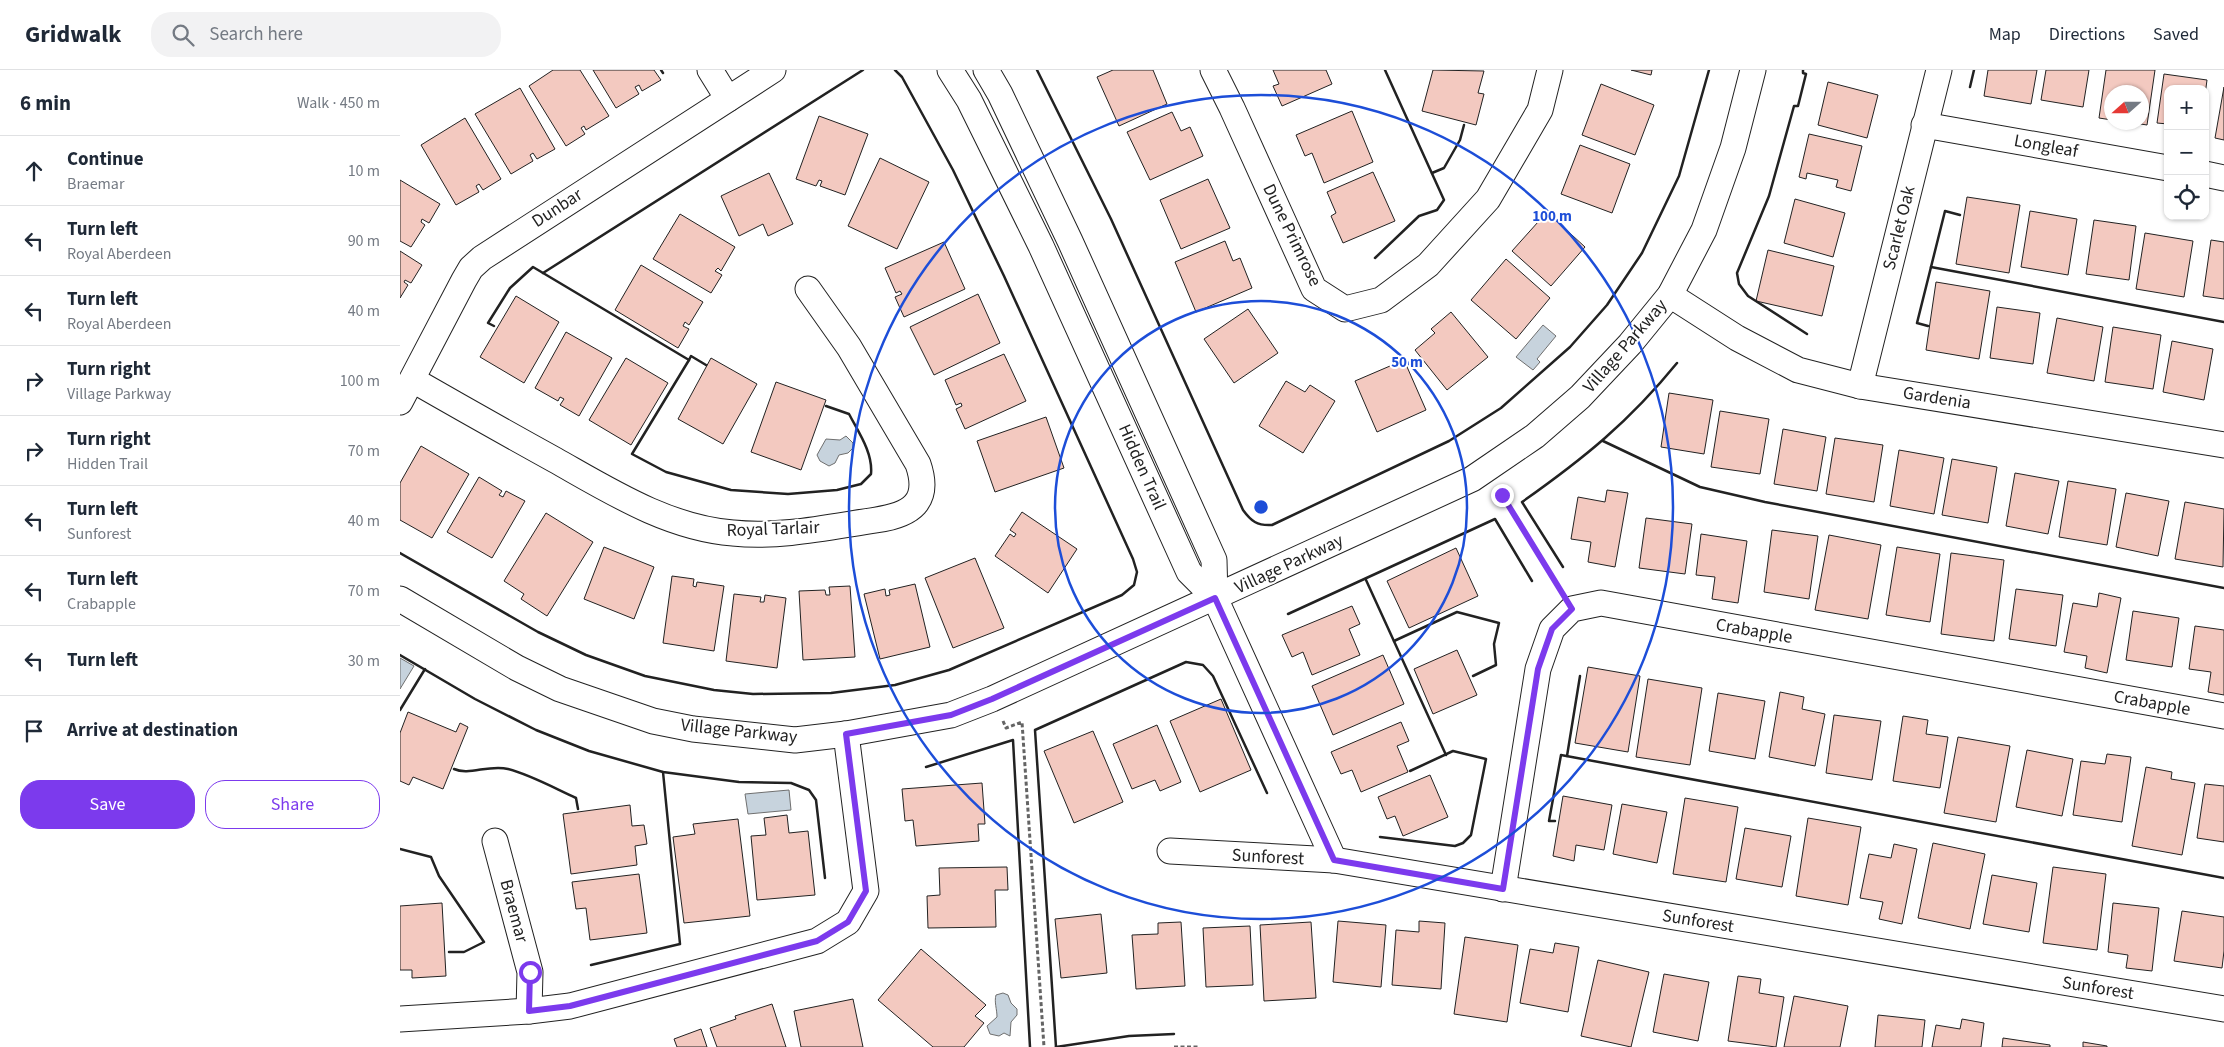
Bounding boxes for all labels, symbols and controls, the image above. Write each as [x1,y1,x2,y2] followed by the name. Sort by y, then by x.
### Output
[151,12,501,57] search box
[25,17,121,52] text: Gridwalk
[169,21,197,49] icon: search
[209,21,303,48] text: Search here
[1989,22,2021,47] text: Map
[2049,22,2125,47] text: Directions
[2153,22,2199,47] text: Saved
[2104,85,2149,130] north arrow
[2164,85,2209,220] map controls
[2164,85,2209,130] button: +
[20,88,71,118] text: 6 min
[297,92,380,114] text: Walk · 450 m
[2012,128,2081,164] street label: Longleaf
[2164,130,2209,175] button: −
[67,146,144,173] text: Continue
[20,157,48,185] icon: ahead
[348,160,380,182] text: 10 m
[67,173,124,195] text: Braemar
[2164,175,2209,220] button: locate
[1256,180,1328,291] street label: Dune Primrose
[527,182,588,234] street label: Dunbar
[1876,183,1922,273] street label: Scarlet Oak
[1532,206,1572,227] text: 100 m
[67,216,138,243] text: Turn left
[20,227,48,255] icon: left
[348,230,380,252] text: 90 m
[67,243,171,265] text: Royal Aberdeen
[67,286,138,313] text: Turn left
[1577,293,1673,398] street label: Village Parkway
[20,297,48,325] icon: left
[348,300,380,322] text: 40 m
[67,313,171,335] text: Royal Aberdeen
[1391,352,1423,373] text: 50 m
[67,356,151,383] text: Turn right
[20,367,48,395] icon: right
[340,370,380,392] text: 100 m
[1901,380,1973,416] street label: Gardenia
[67,383,171,405] text: Village Parkway
[1112,420,1172,514] street label: Hidden Trail
[67,426,151,453] text: Turn right
[20,437,48,465] icon: right
[348,440,380,462] text: 70 m
[67,453,148,475] text: Hidden Trail
[1491,484,1514,507] route end
[67,496,138,523] text: Turn left
[1252,498,1270,516] centre of rings
[20,507,48,535] icon: left
[348,510,380,532] text: 40 m
[726,515,821,543] street label: Royal Tarlair
[67,523,131,545] text: Sunforest
[1231,528,1348,600] street label: Village Parkway
[67,566,138,593] text: Turn left
[20,577,48,605] icon: left
[348,580,380,602] text: 70 m
[67,593,136,615] text: Crabapple
[1714,612,1794,650] street label: Crabapple
[20,647,48,675] icon: left
[67,647,138,674] text: Turn left
[348,650,380,672] text: 30 m
[2112,684,2192,722] street label: Crabapple
[679,712,799,750] street label: Village Parkway
[20,717,48,745] icon: arrive
[67,717,238,744] text: Arrive at destination
[20,780,195,829] button: Save
[205,780,380,829] button: Share
[1231,843,1305,871] street label: Sunforest
[494,877,535,946] street label: Braemar
[1660,903,1736,939] street label: Sunforest
[519,961,542,984] route start
[2060,970,2136,1006] street label: Sunforest

